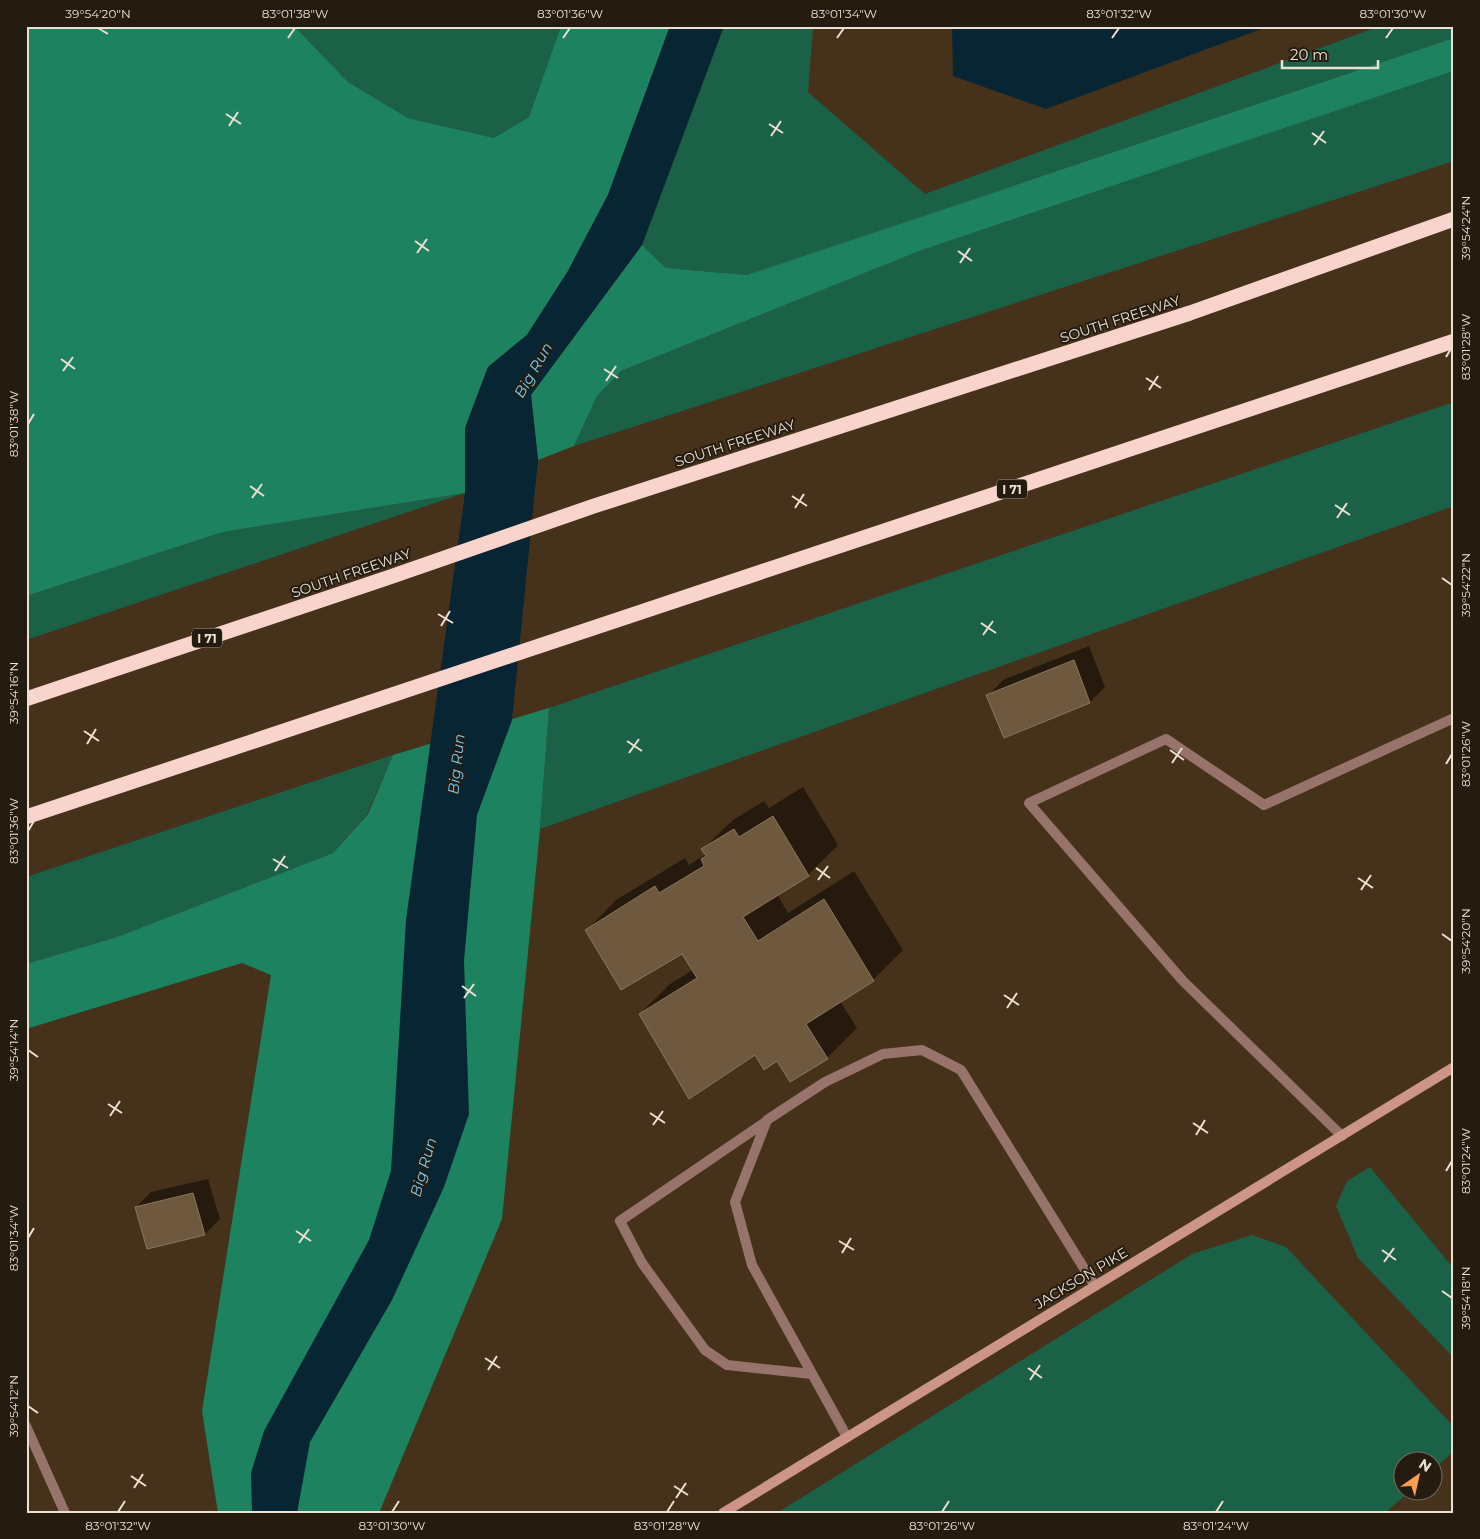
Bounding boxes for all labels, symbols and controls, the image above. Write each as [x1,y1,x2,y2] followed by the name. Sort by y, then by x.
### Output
[65,6,131,21] text: 39°54'20"N
[262,6,328,21] text: 83°01'38"W
[537,6,603,21] text: 83°01'36"W
[811,6,877,21] text: 83°01'34"W
[1086,6,1152,21] text: 83°01'32"W
[1360,6,1426,21] text: 83°01'30"W
[1282,38,1379,70] scale bar
[1290,45,1328,64] text: 20 m
[1458,196,1473,260] text: 39°54'24"N
[1058,291,1182,347] street label: SOUTH FREEWAY
[1458,314,1473,380] text: 83°01'28"W
[510,339,556,401] water label: Big Run
[6,391,21,457] text: 83°01'38"W
[673,415,797,471] street label: SOUTH FREEWAY
[997,479,1027,498] road number: I 71
[289,544,413,602] street label: SOUTH FREEWAY
[1458,553,1473,617] text: 39°54'22"N
[192,628,222,648] road number: I 71
[6,662,21,724] text: 39°54'16"N
[1458,721,1473,787] text: 83°01'26"W
[443,733,469,795] water label: Big Run
[6,798,21,864] text: 83°01'36"W
[1458,908,1473,974] text: 39°54'20"N
[6,1019,21,1081] text: 39°54'14"N
[1458,1128,1473,1194] text: 83°01'24"W
[406,1135,440,1199] water label: Big Run
[6,1205,21,1271] text: 83°01'34"W
[1030,1243,1131,1313] street label: JACKSON PIKE
[1458,1267,1473,1329] text: 39°54'18"N
[6,1375,21,1437] text: 39°54'12"N
[1392,1452,1442,1502] north arrow
[1416,1455,1435,1476] text: N
[85,1518,151,1533] text: 83°01'32"W
[359,1518,425,1533] text: 83°01'30"W
[634,1518,700,1533] text: 83°01'28"W
[909,1518,975,1533] text: 83°01'26"W
[1183,1518,1249,1533] text: 83°01'24"W

